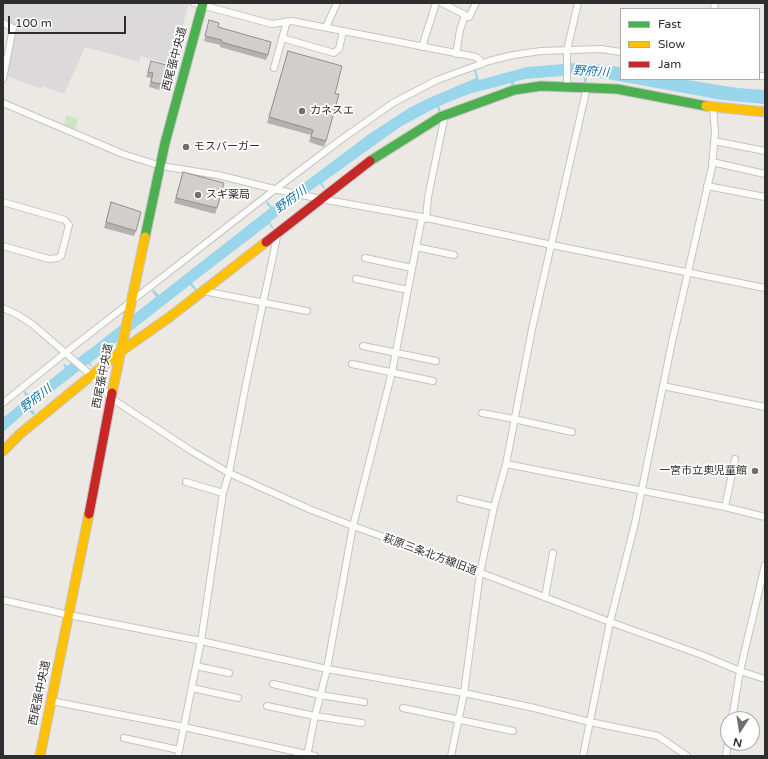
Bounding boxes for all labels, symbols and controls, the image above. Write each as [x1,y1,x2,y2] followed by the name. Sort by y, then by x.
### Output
[10,8,128,34] scale bar
[620,8,760,80] legend
[15,16,52,30] text: 100 m
[658,17,681,31] text: Fast
[160,25,190,93] street label: 西尾張中央道
[658,37,685,51] text: Slow
[658,57,681,71] text: Jam
[573,64,609,80] water label: 野府川
[310,104,354,118] place label: カネスエ
[297,106,307,116] marker: カネスエ
[194,140,260,154] place label: モスバーガー
[181,142,191,152] marker: モスバーガー
[272,184,310,216] water label: 野府川
[206,188,250,202] place label: スギ薬局
[193,190,203,200] marker: スギ薬局
[90,342,116,410] street label: 西尾張中央道
[17,382,55,416] water label: 野府川
[659,464,747,478] place label: 一宮市立奥児童館
[750,466,760,476] marker: 一宮市立奥児童館
[381,532,479,578] street label: 萩原三条北方線旧道
[27,659,53,727] street label: 西尾張中央道
[720,711,760,751] north arrow
[732,735,743,750] text: N

